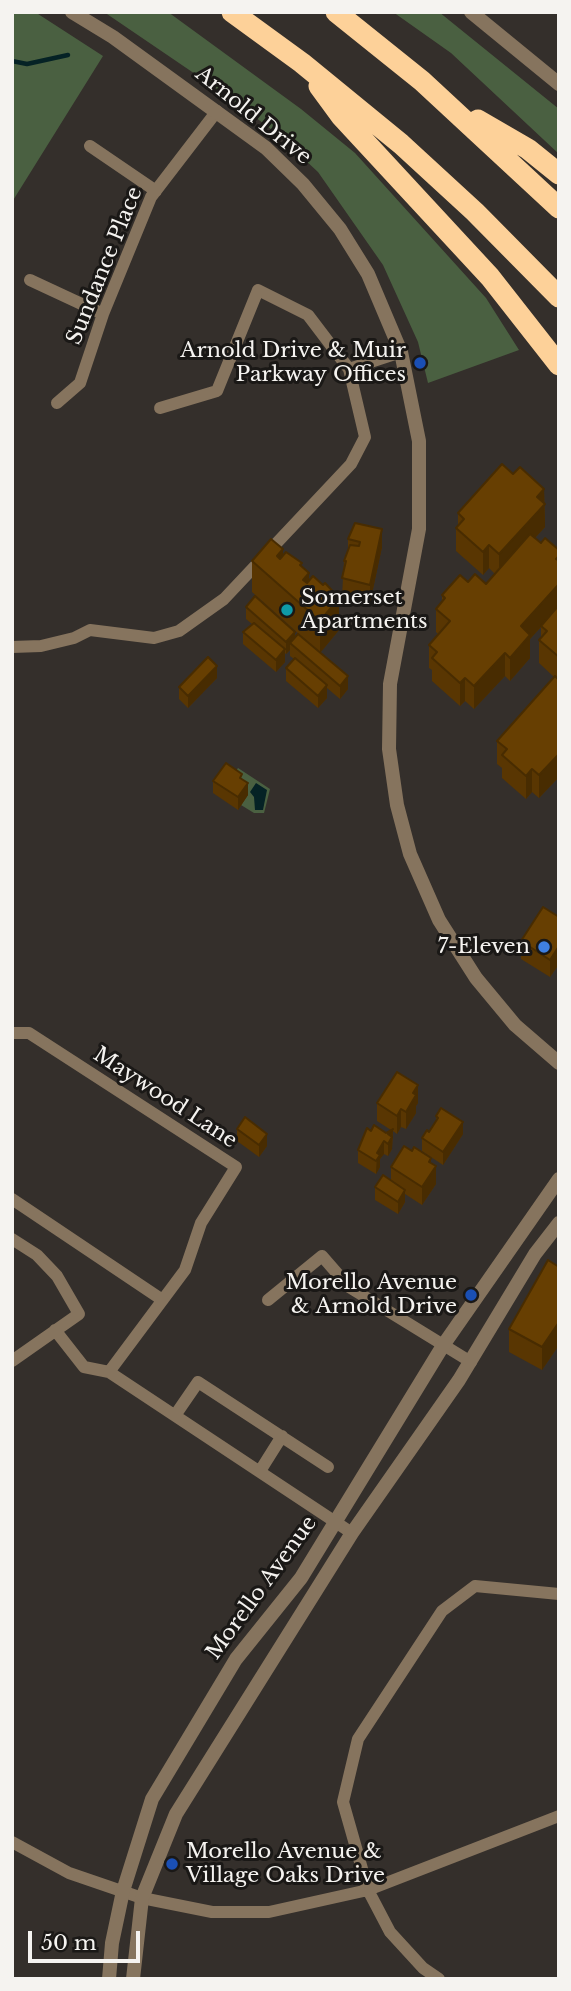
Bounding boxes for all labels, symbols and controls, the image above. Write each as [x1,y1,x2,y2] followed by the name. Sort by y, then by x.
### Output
[190,62,316,170] street label: Arnold Drive
[62,183,148,349] street label: Sundance Place
[180,338,406,388] place label: Arnold Drive & Muir Parkway Offices
[412,355,428,371] marker: Arnold Drive & Muir Parkway Offices
[301,585,428,635] place label: Somerset Apartments
[279,602,295,618] marker: Somerset Apartments
[438,934,530,960] place label: 7-Eleven
[536,939,552,955] marker: 7-Eleven
[88,1042,242,1154] street label: Maywood Lane
[286,1270,457,1320] place label: Morello Avenue & Arnold Drive
[463,1287,479,1303] marker: Morello Avenue & Arnold Drive
[201,1511,323,1665] street label: Morello Avenue
[186,1839,385,1889] place label: Morello Avenue & Village Oaks Drive
[164,1856,180,1872] marker: Morello Avenue & Village Oaks Drive
[32,1918,144,1962] scale bar
[41,1930,96,1956] text: 50 m

